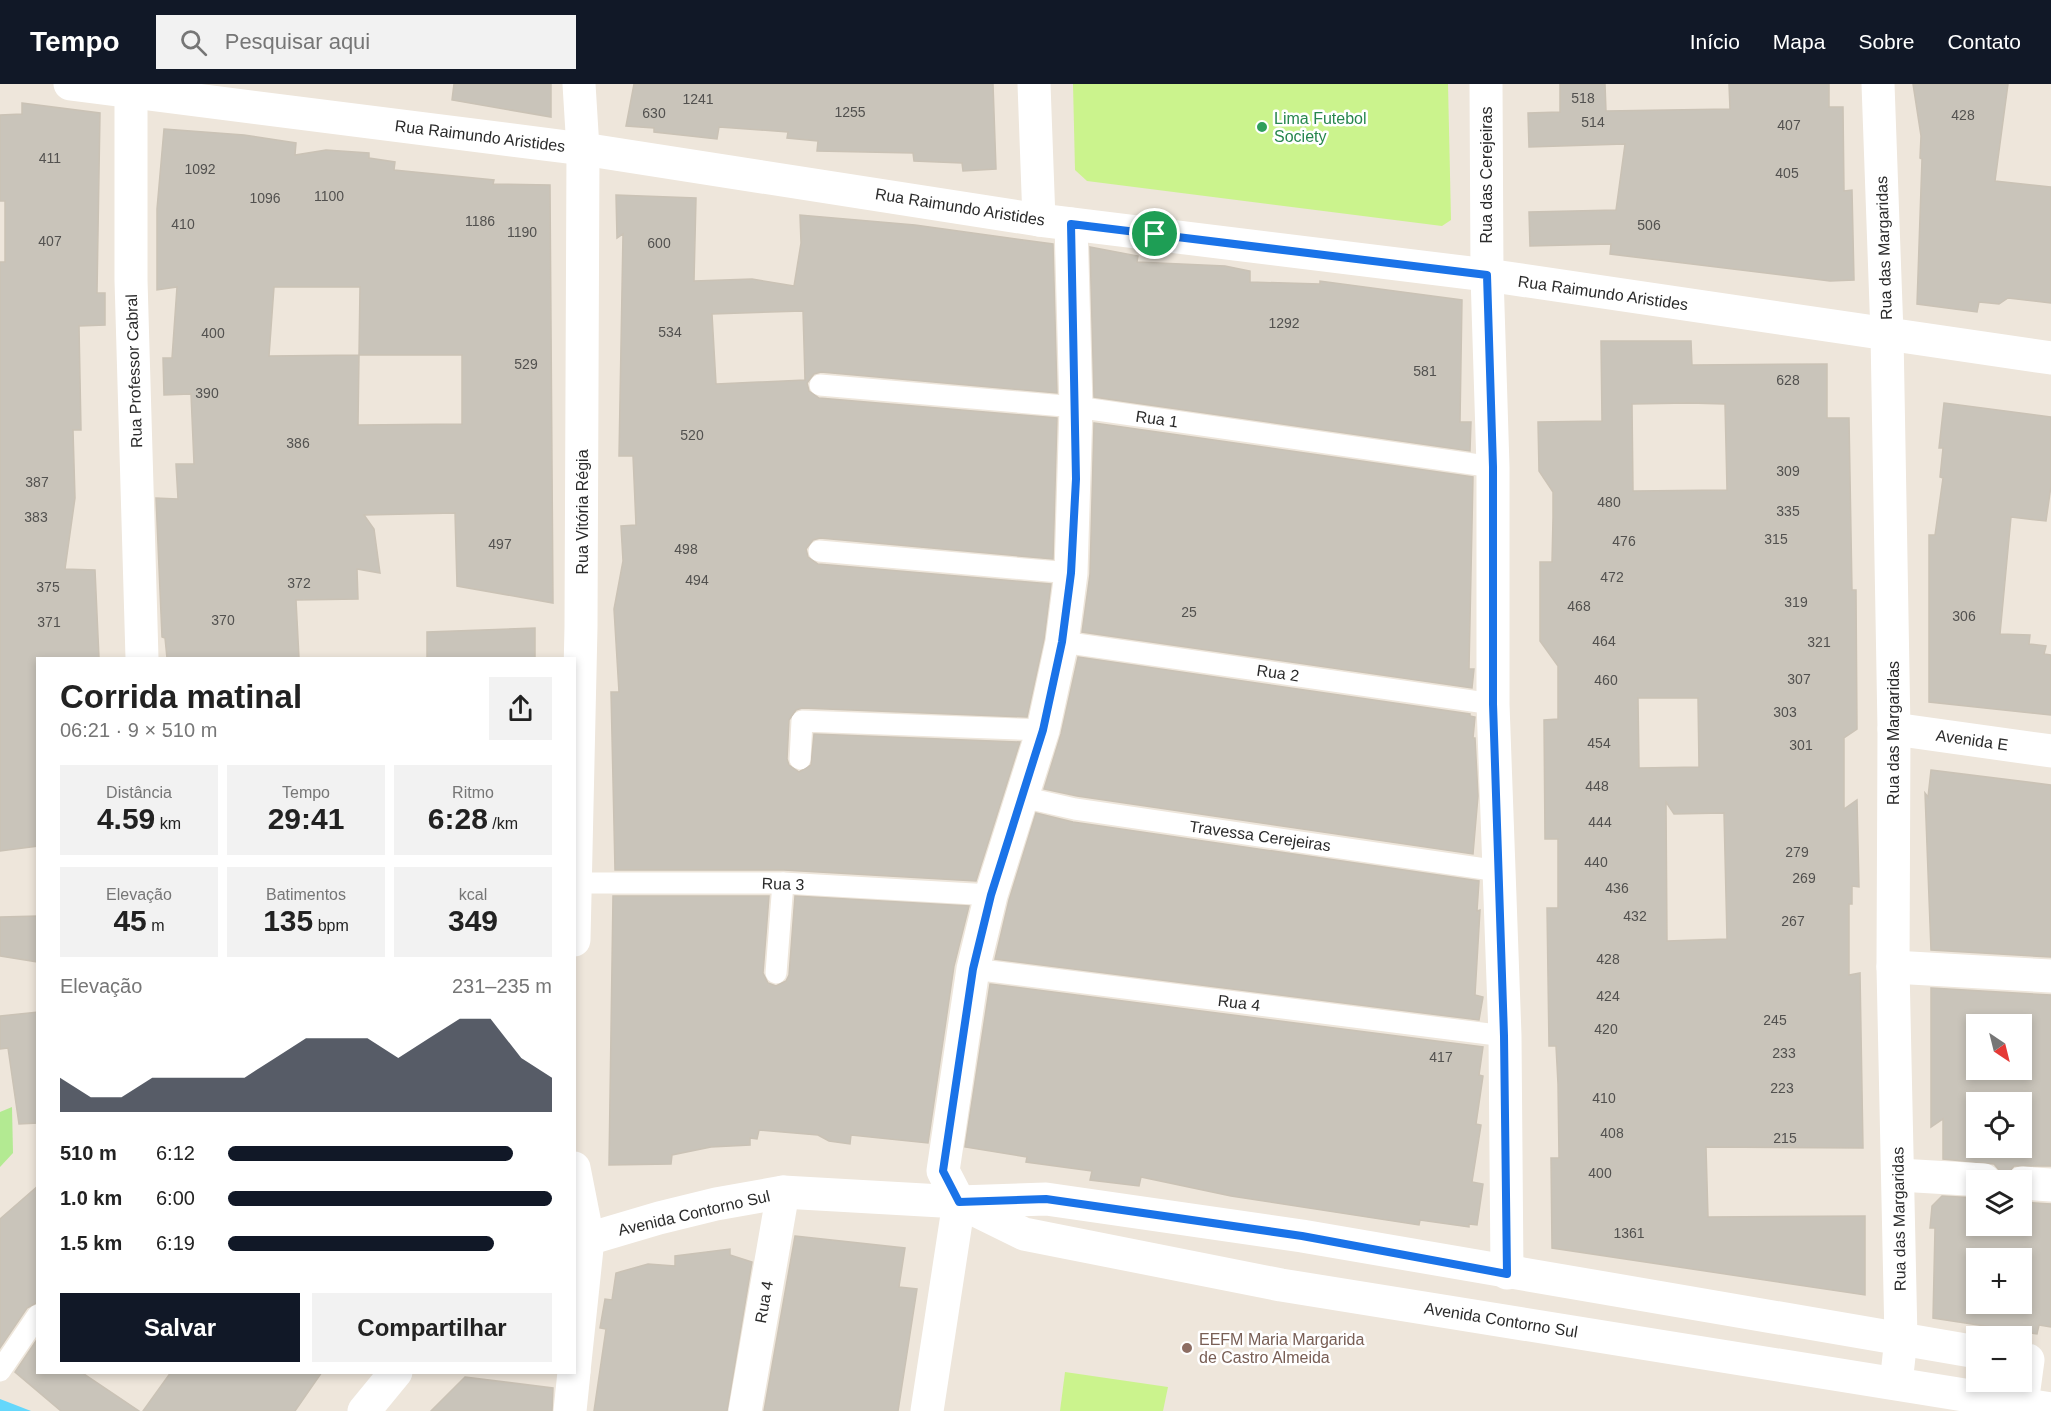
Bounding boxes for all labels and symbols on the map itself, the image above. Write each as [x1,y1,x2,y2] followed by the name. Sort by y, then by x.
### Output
[1571,90,1595,106] house number: 518
[682,91,714,107] house number: 1241
[834,104,866,120] house number: 1255
[642,105,666,121] house number: 630
[1478,107,1495,243] street label: Rua das Cerejeiras
[1951,107,1975,123] house number: 428
[1274,110,1367,145] place label: Lima Futebol Society
[1581,114,1605,130] house number: 514
[394,117,566,155] street label: Rua Raimundo Aristides
[1777,117,1801,133] house number: 407
[1255,120,1269,134] marker: Lima Futebol Society
[39,150,61,166] house number: 411
[184,161,216,177] house number: 1092
[1775,165,1799,181] house number: 405
[1873,176,1895,320] street label: Rua das Margaridas
[874,185,1046,229] street label: Rua Raimundo Aristides
[314,188,344,204] house number: 1100
[249,190,281,206] house number: 1096
[1129,208,1180,259] pin
[465,213,495,229] house number: 1186
[171,216,195,232] house number: 410
[1637,217,1661,233] house number: 506
[507,224,537,240] house number: 1190
[38,233,62,249] house number: 407
[647,235,671,251] house number: 600
[1517,273,1689,313] street label: Rua Raimundo Aristides
[123,294,145,448] street label: Rua Professor Cabral
[1268,315,1300,331] house number: 1292
[658,324,682,340] house number: 534
[201,325,225,341] house number: 400
[514,356,538,372] house number: 529
[1413,363,1437,379] house number: 581
[1776,372,1800,388] house number: 628
[195,385,219,401] house number: 390
[1135,408,1179,430] street label: Rua 1
[680,427,704,443] house number: 520
[286,435,310,451] house number: 386
[574,449,591,575] street label: Rua Vitória Régia
[1776,463,1800,479] house number: 309
[25,474,49,490] house number: 387
[1597,494,1621,510] house number: 480
[1776,503,1800,519] house number: 335
[24,509,48,525] house number: 383
[1764,531,1788,547] house number: 315
[1612,533,1636,549] house number: 476
[488,536,512,552] house number: 497
[674,541,698,557] house number: 498
[1600,569,1624,585] house number: 472
[685,572,709,588] house number: 494
[287,575,311,591] house number: 372
[36,579,60,595] house number: 375
[1784,594,1808,610] house number: 319
[1567,598,1591,614] house number: 468
[1181,604,1197,620] house number: 25
[1952,608,1976,624] house number: 306
[211,612,235,628] house number: 370
[37,614,61,630] house number: 371
[1592,633,1616,649] house number: 464
[1807,634,1831,650] house number: 321
[1885,661,1902,805] street label: Rua das Margaridas
[1256,662,1300,684] street label: Rua 2
[1787,671,1811,687] house number: 307
[1594,672,1618,688] house number: 460
[1773,704,1797,720] house number: 303
[1935,727,2009,753] street label: Avenida E
[1587,735,1611,751] house number: 454
[1789,737,1813,753] house number: 301
[1585,778,1609,794] house number: 448
[1588,814,1612,830] house number: 444
[1188,818,1332,854] street label: Travessa Cerejeiras
[1785,844,1809,860] house number: 279
[1584,854,1608,870] house number: 440
[1792,870,1816,886] house number: 269
[761,875,805,893] street label: Rua 3
[1605,880,1629,896] house number: 436
[1623,908,1647,924] house number: 432
[1781,913,1805,929] house number: 267
[1596,951,1620,967] house number: 428
[1596,988,1620,1004] house number: 424
[1217,992,1261,1014] street label: Rua 4
[1763,1012,1787,1028] house number: 245
[1966,1014,2032,1080] north arrow
[1594,1021,1618,1037] house number: 420
[1772,1045,1796,1061] house number: 233
[1429,1049,1453,1065] house number: 417
[1770,1080,1794,1096] house number: 223
[1592,1090,1616,1106] house number: 410
[1600,1125,1624,1141] house number: 408
[1773,1130,1797,1146] house number: 215
[1889,1147,1909,1291] street label: Rua das Margaridas
[1588,1165,1612,1181] house number: 400
[616,1187,772,1239] street label: Avenida Contorno Sul
[1613,1225,1645,1241] house number: 1361
[752,1279,776,1325] street label: Rua 4
[1423,1299,1579,1341] street label: Avenida Contorno Sul
[1199,1331,1364,1366] place label: EEFM Maria Margarida de Castro Almeida
[1180,1341,1194,1355] marker: EEFM Maria Margarida de Castro Almeida

